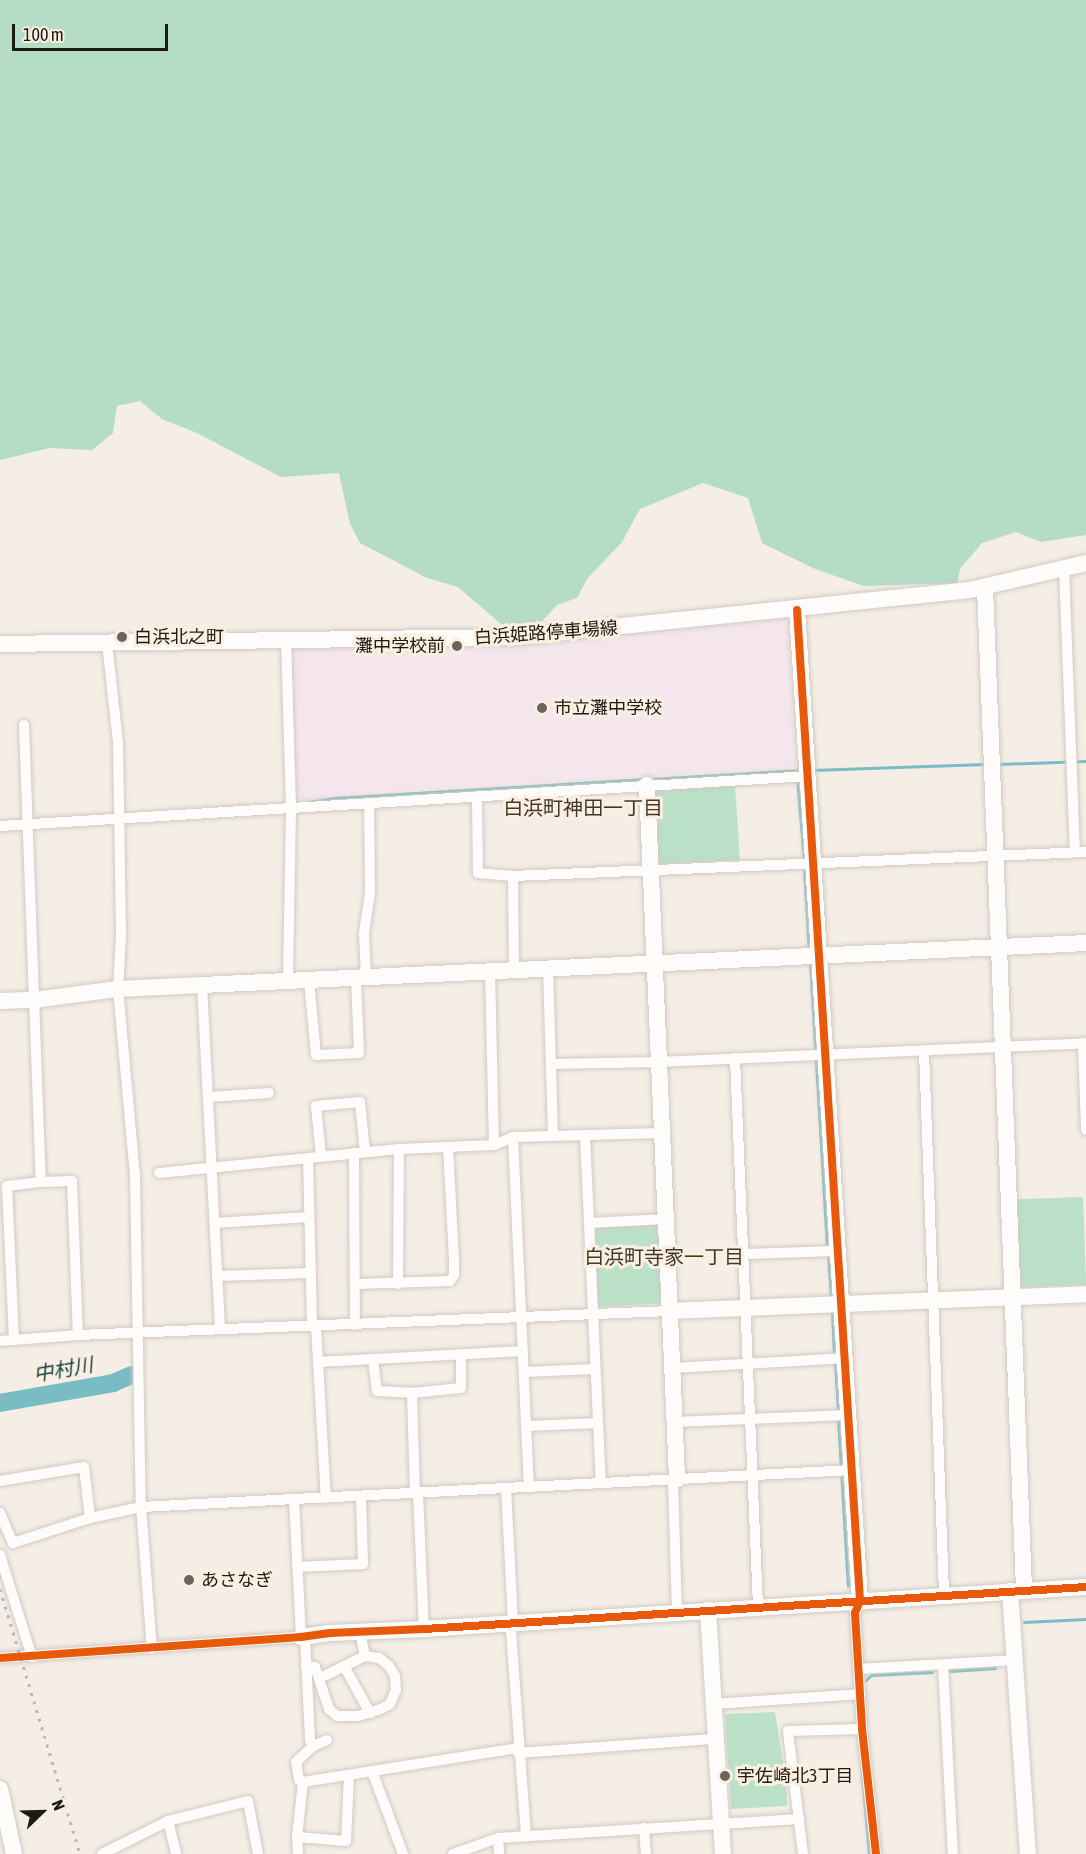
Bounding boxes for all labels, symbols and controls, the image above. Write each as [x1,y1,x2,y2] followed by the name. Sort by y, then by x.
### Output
[15,12,171,50] scale bar
[23,24,64,45] text: 100 m
[473,617,619,649] street label: 白浜姫路停車場線
[134,626,224,648] place label: 白浜北之町
[115,630,129,644] marker: 白浜北之町
[355,635,445,657] place label: 灘中学校前
[450,639,464,653] marker: 灘中学校前
[554,697,662,719] place label: 市立灘中学校
[535,701,549,715] marker: 市立灘中学校
[503,795,663,819] district label: 白浜町神田一丁目
[584,1244,744,1268] district label: 白浜町寺家一丁目
[31,1352,95,1386] water label: 中村川
[201,1569,273,1591] place label: あさなぎ
[182,1573,196,1587] marker: あさなぎ
[737,1765,853,1787] place label: 宇佐崎北3丁目
[718,1769,732,1783] marker: 宇佐崎北3丁目
[12,1782,72,1842] north arrow
[48,1797,69,1813] text: N

